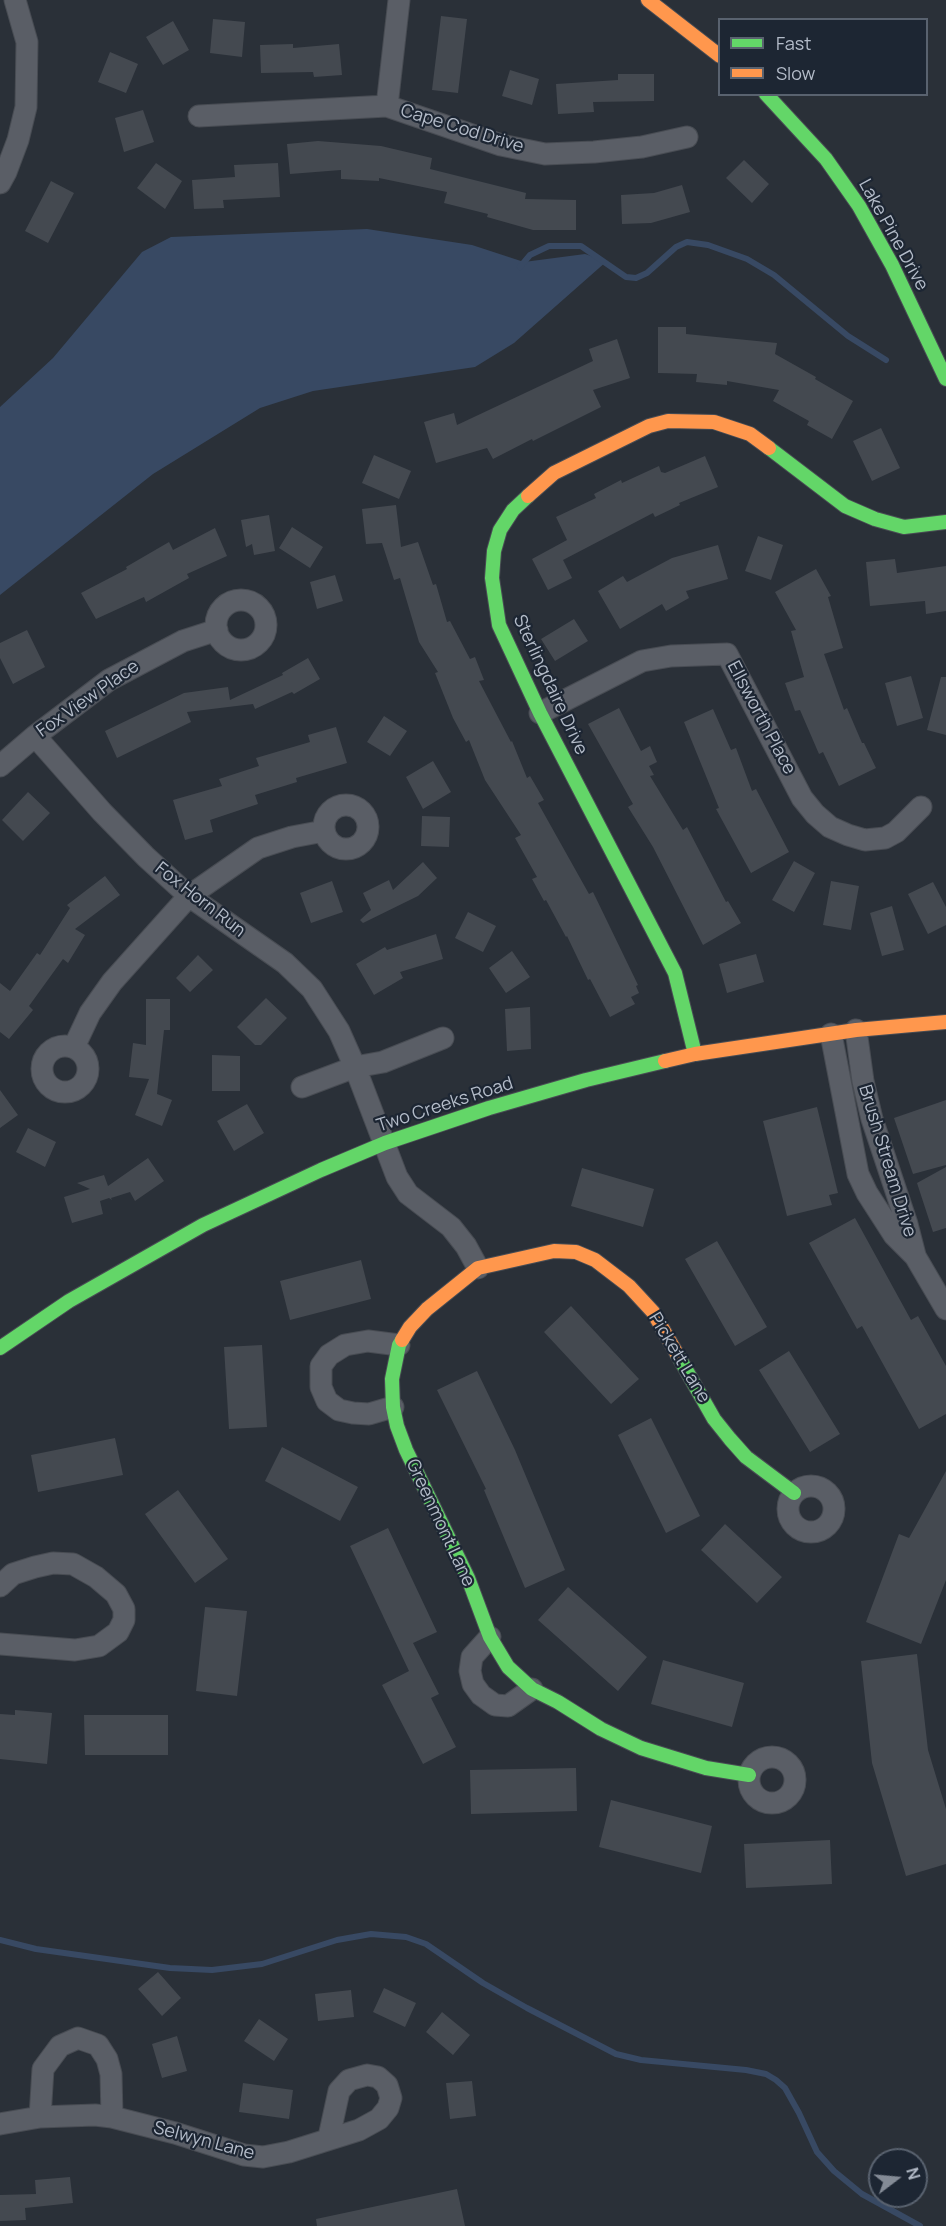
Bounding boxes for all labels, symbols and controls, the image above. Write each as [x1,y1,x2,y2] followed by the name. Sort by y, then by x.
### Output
[718,18,928,96] legend
[776,31,811,55] text: Fast
[776,61,815,85] text: Slow
[398,100,526,158] street label: Cape Cod Drive
[854,176,932,294] street label: Lake Pine Drive
[508,612,592,758] street label: Sterlingdaire Drive
[33,656,143,742] street label: Fox View Place
[722,658,800,778] street label: Ellsworth Place
[150,858,250,942] street label: Fox Horn Run
[374,1073,516,1137] street label: Two Creeks Road
[854,1082,920,1240] street label: Brush Stream Drive
[644,1309,714,1407] street label: Pickett Lane
[401,1456,479,1590] street label: Greenmont Lane
[151,2117,257,2165] street label: Selwyn Lane
[868,2148,928,2208] north arrow
[901,2165,926,2182] text: N

